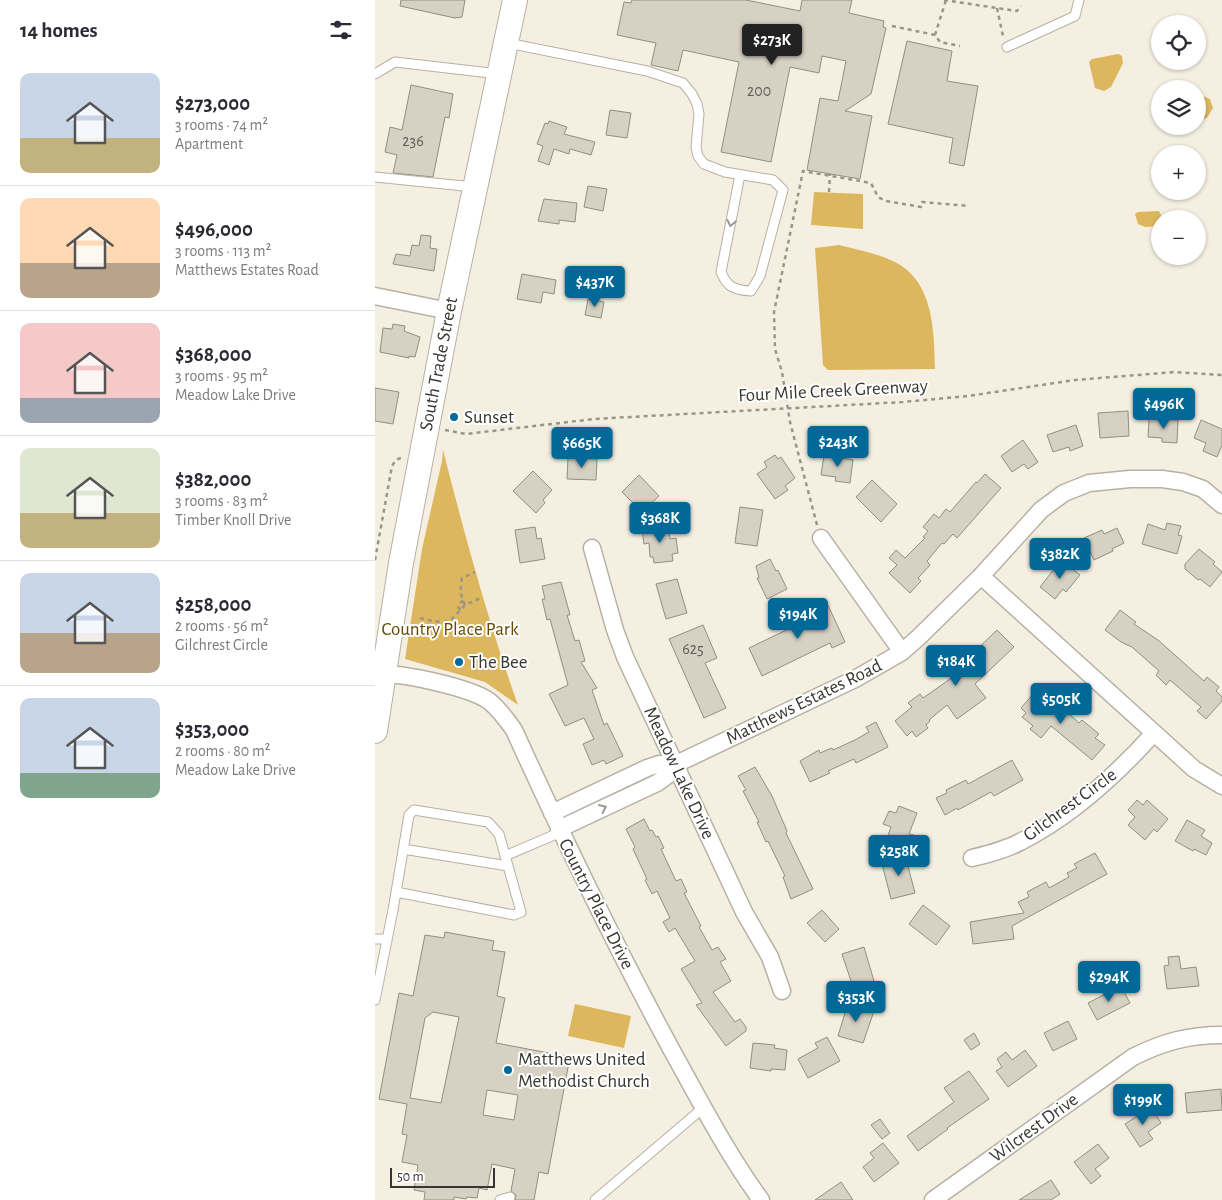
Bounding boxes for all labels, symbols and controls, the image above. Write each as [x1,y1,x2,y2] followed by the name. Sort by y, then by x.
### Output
[1151,15,1206,265] map controls
[1151,15,1206,70] button: locate
[327,16,355,44] icon: filters
[20,20,98,41] text: 14 homes
[737,23,807,66] pin: $273K
[753,32,791,48] text: $273K
[1151,80,1206,135] button: layers
[747,83,771,99] house number: 200
[60,93,120,153] icon: home
[175,93,250,114] text: $273,000
[175,117,268,133] text: 3 rooms · 74 m²
[402,133,424,149] house number: 236
[175,136,243,152] text: Apartment
[1151,145,1206,200] button: +
[1151,210,1206,265] button: −
[60,218,120,278] icon: home
[726,218,736,227] one-way arrow
[175,219,253,240] text: $496,000
[175,243,271,259] text: 3 rooms · 113 m²
[175,262,319,278] text: Matthews Estates Road
[560,266,630,308] pin: $437K
[576,274,614,290] text: $437K
[417,295,461,433] street label: South Trade Street
[60,343,120,403] icon: home
[175,344,252,365] text: $368,000
[175,368,268,384] text: 3 rooms · 95 m²
[738,377,928,405] street label: Four Mile Creek Greenway
[175,387,296,403] text: Meadow Lake Drive
[1129,388,1199,430] pin: $496K
[1144,396,1184,412] text: $496K
[464,408,514,427] place label: Sunset
[448,411,460,423] marker: Sunset
[547,426,617,469] pin: $665K
[803,426,873,468] pin: $243K
[818,434,858,450] text: $243K
[563,435,601,451] text: $665K
[60,468,120,528] icon: home
[175,469,251,490] text: $382,000
[175,493,268,509] text: 3 rooms · 83 m²
[625,502,695,544] pin: $368K
[640,510,680,526] text: $368K
[175,512,291,528] text: Timber Knoll Drive
[1025,538,1095,580] pin: $382K
[1041,546,1079,562] text: $382K
[60,593,120,653] icon: home
[175,594,251,615] text: $258,000
[763,598,833,640] pin: $194K
[779,606,817,622] text: $194K
[175,618,269,634] text: 2 rooms · 56 m²
[381,620,519,639] park label: Country Place Park
[175,637,268,653] text: Gilchrest Circle
[682,641,704,657] house number: 625
[921,644,991,687] pin: $184K
[469,653,527,672] place label: The Bee
[937,653,975,669] text: $184K
[453,656,465,668] marker: The Bee
[723,656,885,748] street label: Matthews Estates Road
[1026,682,1096,725] pin: $505K
[1042,691,1080,707] text: $505K
[640,704,718,842] street label: Meadow Lake Drive
[60,718,120,778] icon: home
[175,719,249,740] text: $353,000
[175,743,270,759] text: 2 rooms · 80 m²
[175,762,296,778] text: Meadow Lake Drive
[1020,765,1120,845] street label: Gilchrest Circle
[598,804,607,814] one-way arrow
[864,834,934,877] pin: $258K
[555,836,637,972] street label: Country Place Drive
[880,843,918,859] text: $258K
[1074,960,1144,1003] pin: $294K
[1089,969,1129,985] text: $294K
[821,980,891,1023] pin: $353K
[837,989,875,1005] text: $353K
[518,1050,650,1091] place label: Matthews United Methodist Church
[502,1064,514,1076] marker: Matthews United Methodist Church
[1108,1084,1178,1126] pin: $199K
[986,1090,1082,1166] street label: Wilcrest Drive
[1124,1092,1162,1108] text: $199K
[390,1165,495,1188] scale bar
[397,1170,424,1184] text: 50 m

